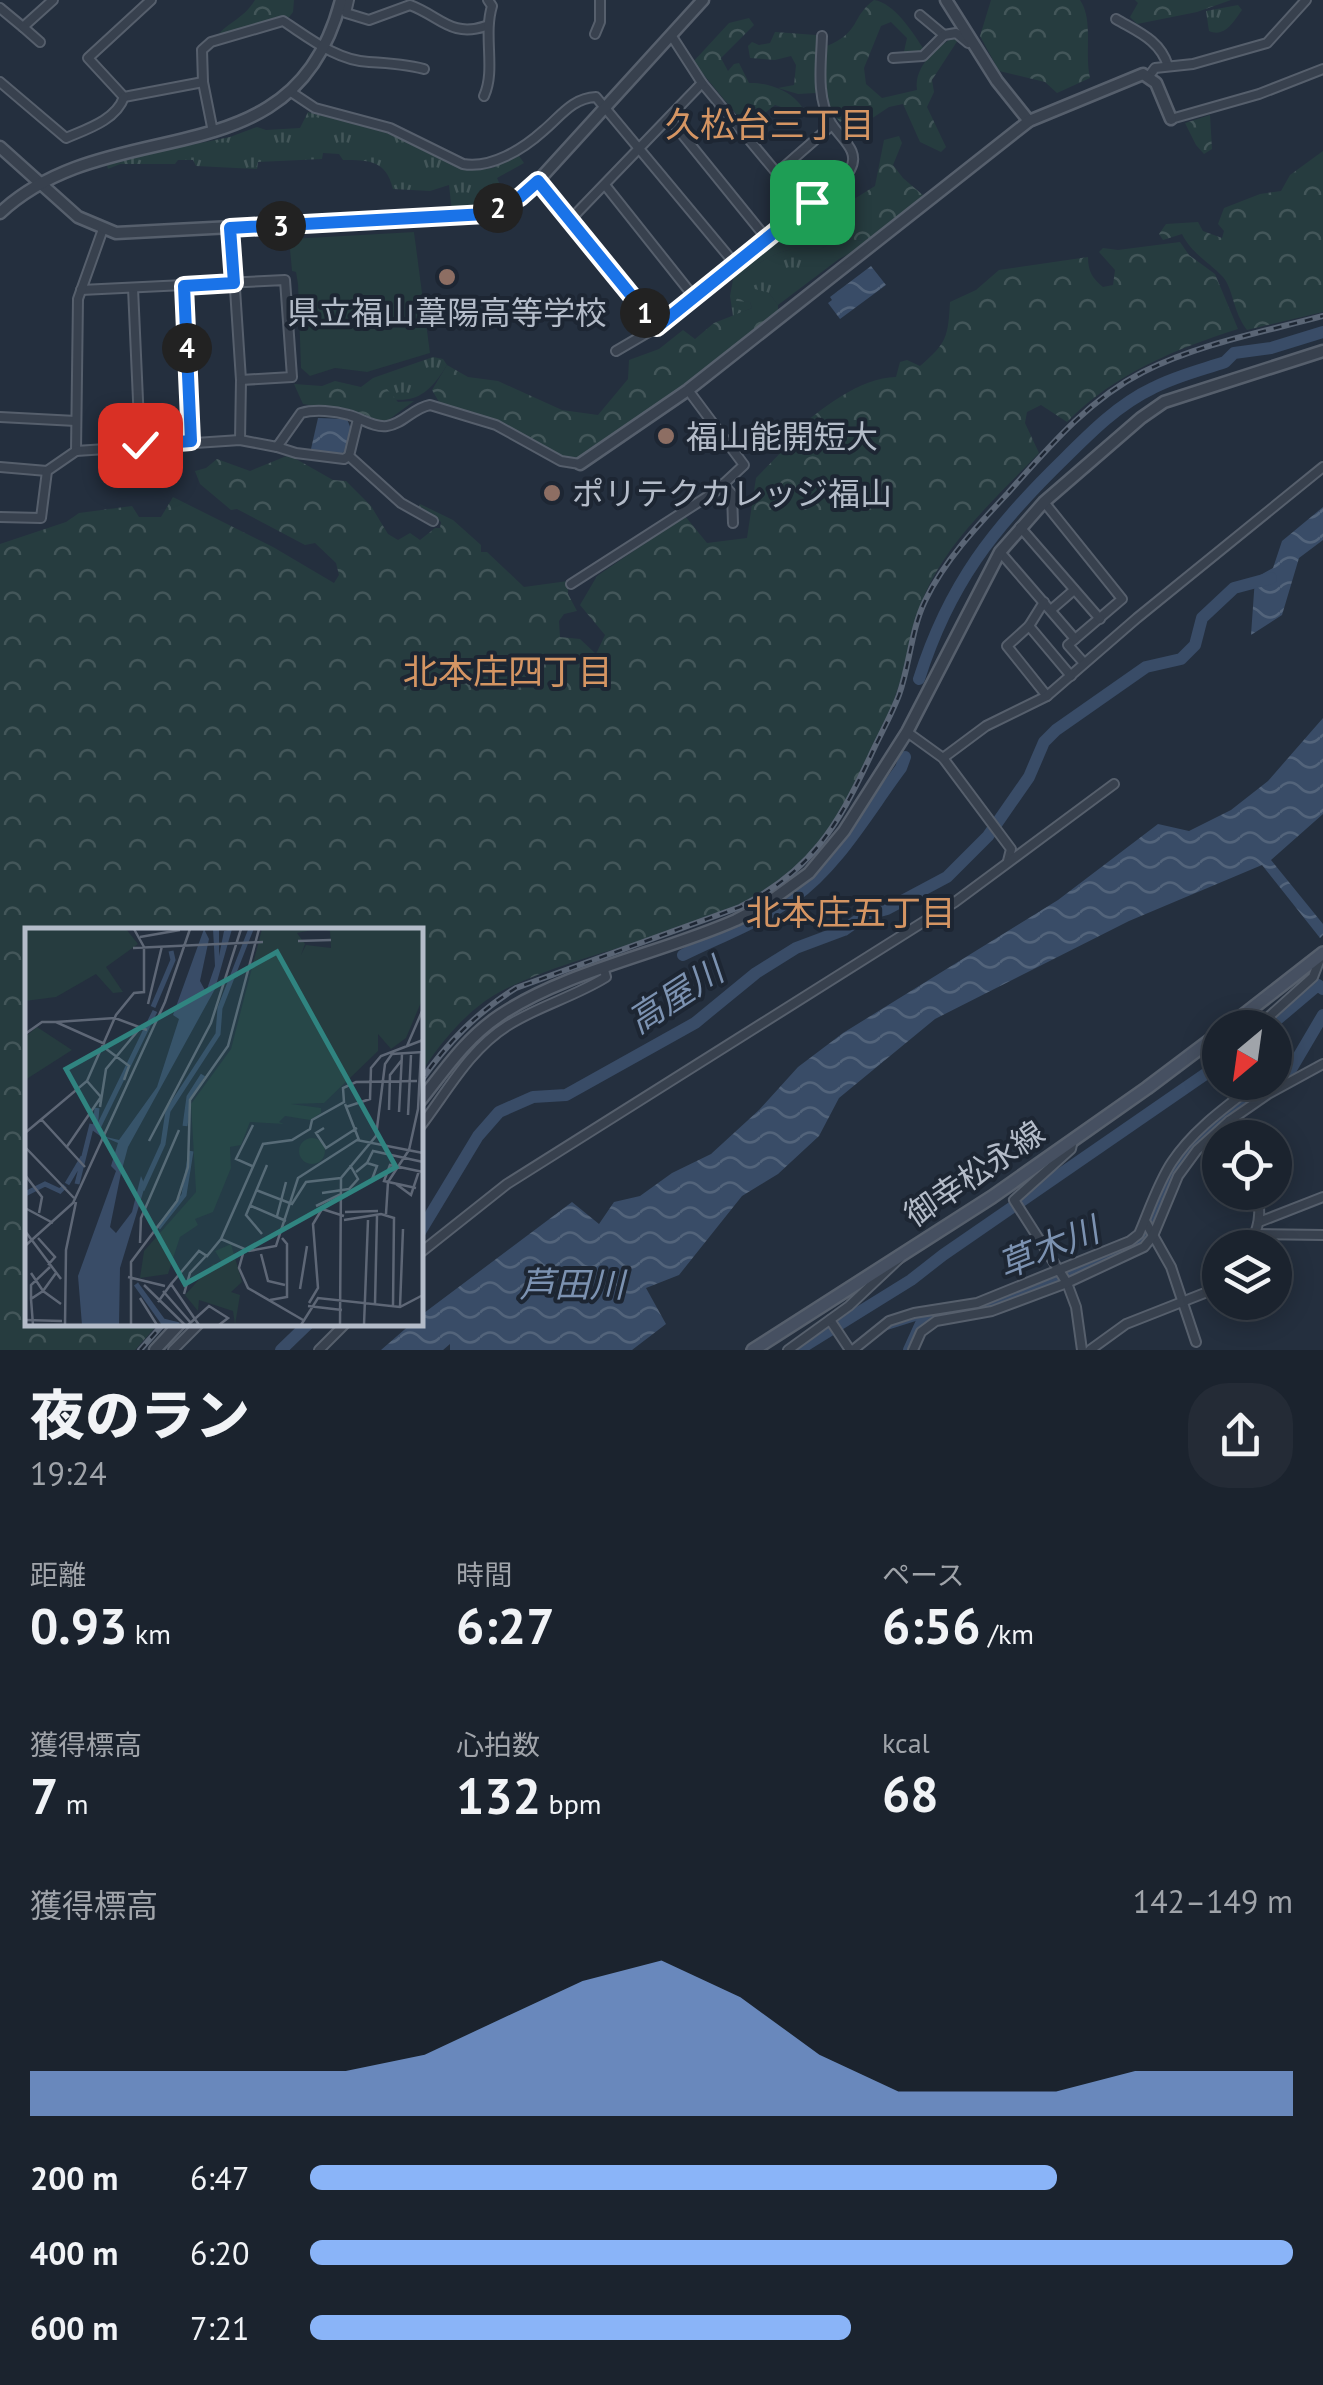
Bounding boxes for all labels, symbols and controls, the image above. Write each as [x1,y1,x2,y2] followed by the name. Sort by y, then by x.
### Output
[665,101,875,147] district label: 久松台三丁目
[770,160,855,245] pin
[785,175,840,230] icon: arrive
[473,183,523,233] pin: 2
[490,189,506,226] text: 2
[256,201,306,251] pin: 3
[273,207,289,244] text: 3
[436,266,458,288] marker: 県立福山葦陽高等学校
[620,288,670,338] pin: 1
[287,291,607,333] place label: 県立福山葦陽高等学校
[637,294,653,331] text: 1
[162,323,212,373] pin: 4
[179,329,195,366] text: 4
[98,403,183,488] pin
[686,415,878,457] place label: 福山能開短大
[113,418,168,473] icon: check
[655,425,677,447] marker: 福山能開短大
[572,472,892,514] place label: ポリテクカレッジ福山
[541,482,563,504] marker: ポリテクカレッジ福山
[403,648,613,694] district label: 北本庄四丁目
[746,889,956,935] district label: 北本庄五丁目
[25,928,422,1325] inset map
[618,945,735,1043] water label: 高屋川
[1202,1010,1292,1100] north arrow
[1202,1010,1292,1320] map controls
[896,1111,1052,1235] street label: 御幸松永線
[1202,1120,1292,1210] button: locate
[991,1205,1109,1288] water label: 草木川
[1202,1230,1292,1320] button: layers
[519,1261,628,1307] water label: 芦田川
[30,1379,250,1450] text: 夜のラン
[1188,1383,1293,1488] button: share
[30,1452,107,1494] text: 19:24
[30,1556,86,1593] text: 距離
[456,1556,512,1593] text: 時間
[882,1556,965,1593] text: ペース
[30,1593,127,1658] text: 0.93
[456,1593,555,1658] text: 6:27
[882,1593,981,1658] text: 6:56
[127,1615,171,1652] text: km
[981,1615,1034,1652] text: /km
[882,1724,930,1761] text: kcal
[30,1726,142,1763] text: 獲得標高
[456,1726,540,1763] text: 心拍数
[882,1761,939,1826] text: 68
[30,1763,58,1828] text: 7
[456,1763,541,1828] text: 132
[58,1785,89,1822] text: m
[541,1785,602,1822] text: bpm
[1133,1880,1293,1922] text: 142–149 m
[30,1884,158,1926] text: 獲得標高
[30,2157,118,2199] text: 200 m
[190,2157,249,2199] text: 6:47
[30,2232,118,2274] text: 400 m
[190,2232,249,2274] text: 6:20
[30,2307,118,2349] text: 600 m
[190,2307,249,2349] text: 7:21

